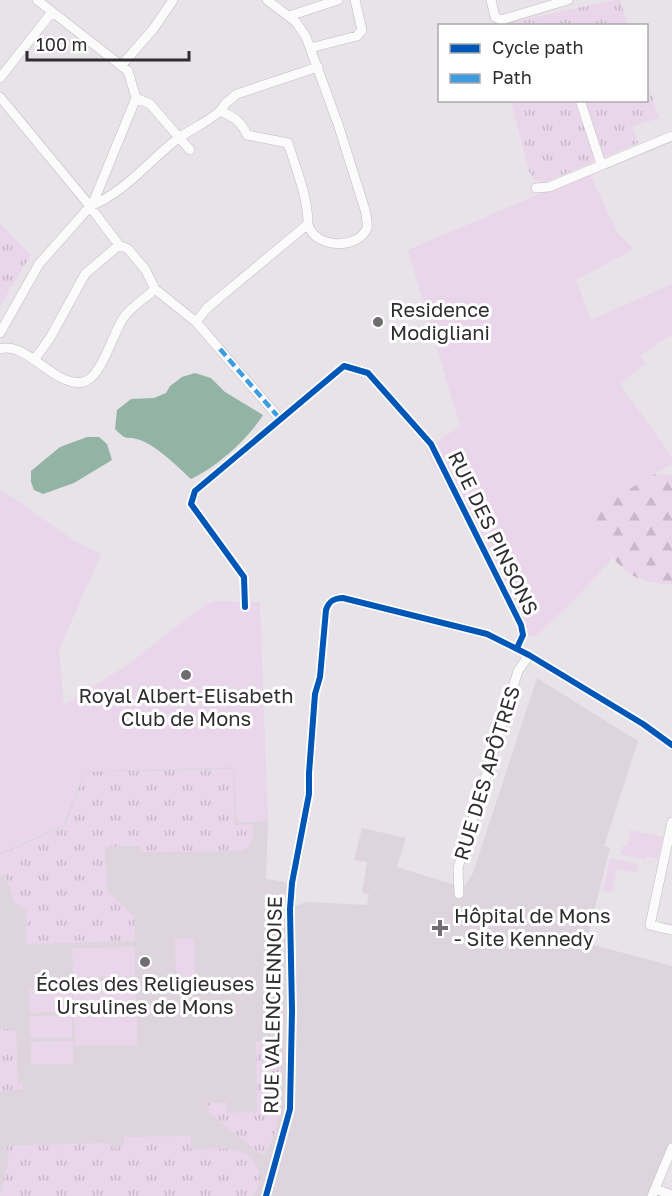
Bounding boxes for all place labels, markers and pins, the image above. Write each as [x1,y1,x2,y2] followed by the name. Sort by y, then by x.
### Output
[390,297,490,344] place label: Residence Modigliani
[371,315,385,329] marker: Residence Modigliani
[179,668,193,682] marker: Royal Albert-Elisabeth Club de Mons
[78,683,294,730] place label: Royal Albert-Elisabeth Club de Mons
[454,903,611,950] place label: Hôpital de Mons - Site Kennedy
[431,919,449,937] marker: Hôpital de Mons - Site Kennedy
[138,955,152,969] marker: Écoles des Religieuses Ursulines de Mons
[36,971,254,1018] place label: Écoles des Religieuses Ursulines de Mons

